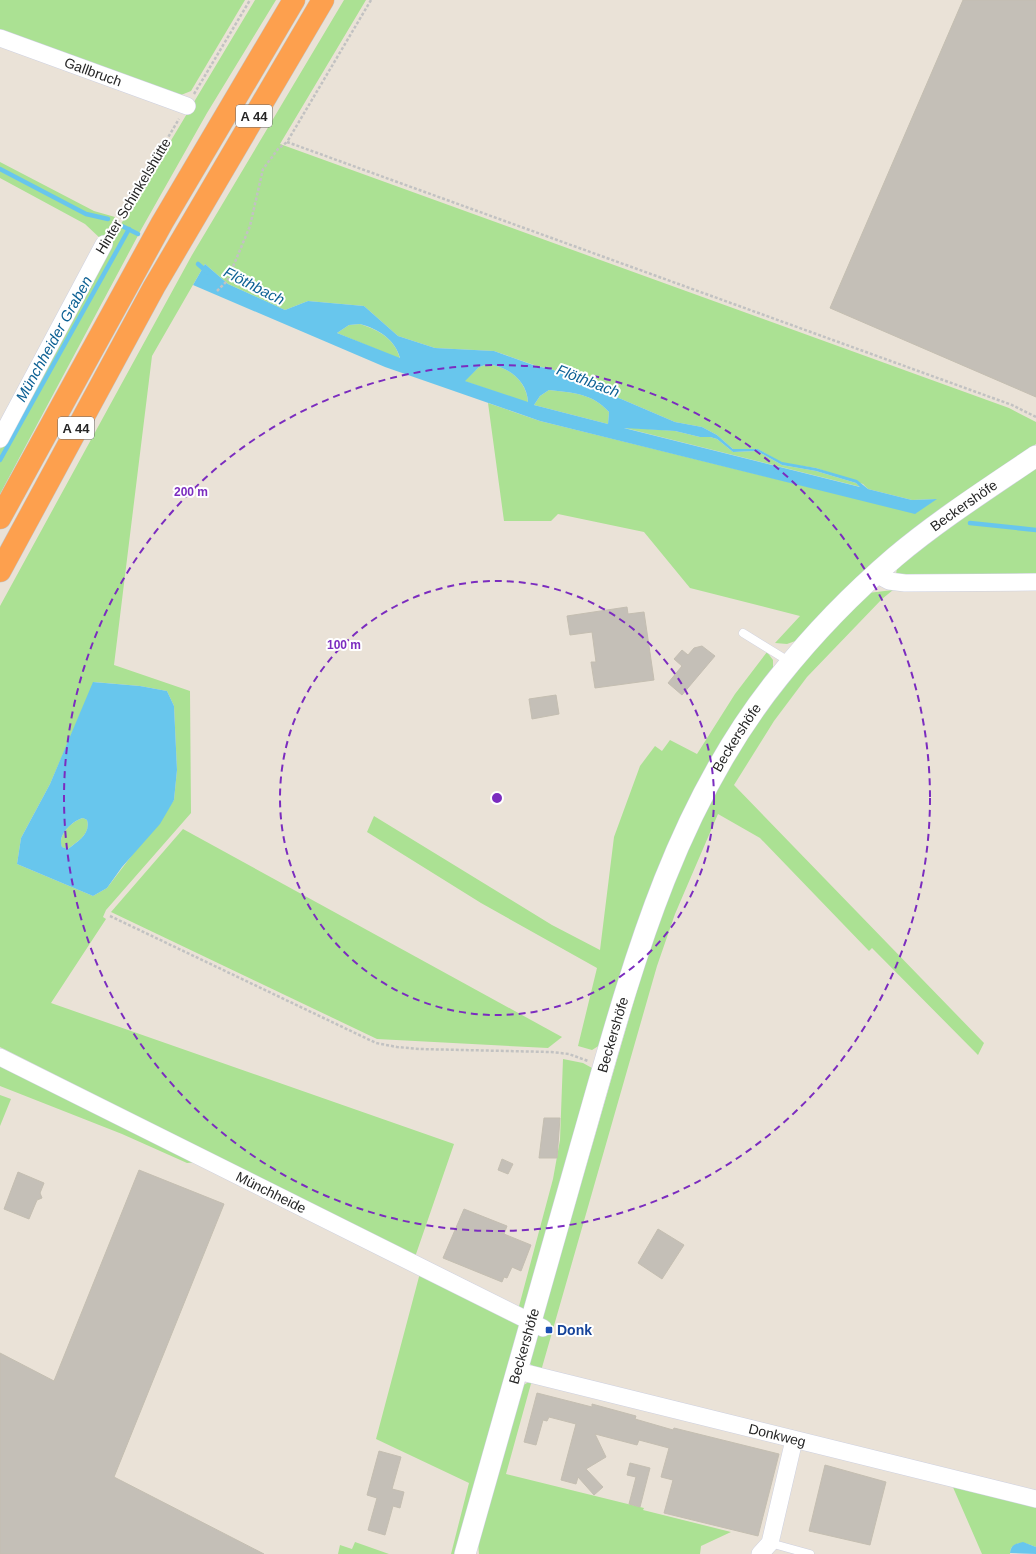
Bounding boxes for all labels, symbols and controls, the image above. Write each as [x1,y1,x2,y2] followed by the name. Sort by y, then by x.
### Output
[62,54,124,90] street label: Gallbruch
[236,105,272,127] road number: A 44
[92,135,174,257] street label: Hinter Schinkelshütte
[221,263,287,308] water label: Flöthbach
[12,273,95,405] water label: Münchheider Graben
[554,361,622,400] water label: Flöthbach
[58,417,94,439] road number: A 44
[927,476,1000,534] street label: Beckershöfe
[174,485,208,499] text: 200 m
[327,638,361,652] text: 100 m
[709,700,764,775] street label: Beckershöfe
[490,791,504,805] centre of rings
[594,995,632,1074] street label: Beckershöfe
[233,1168,309,1217] street label: Münchheide
[506,1306,542,1386] street label: Beckershöfe
[557,1322,592,1338] place label: Donk
[544,1325,554,1335] marker: Donk
[747,1420,807,1450] street label: Donkweg

